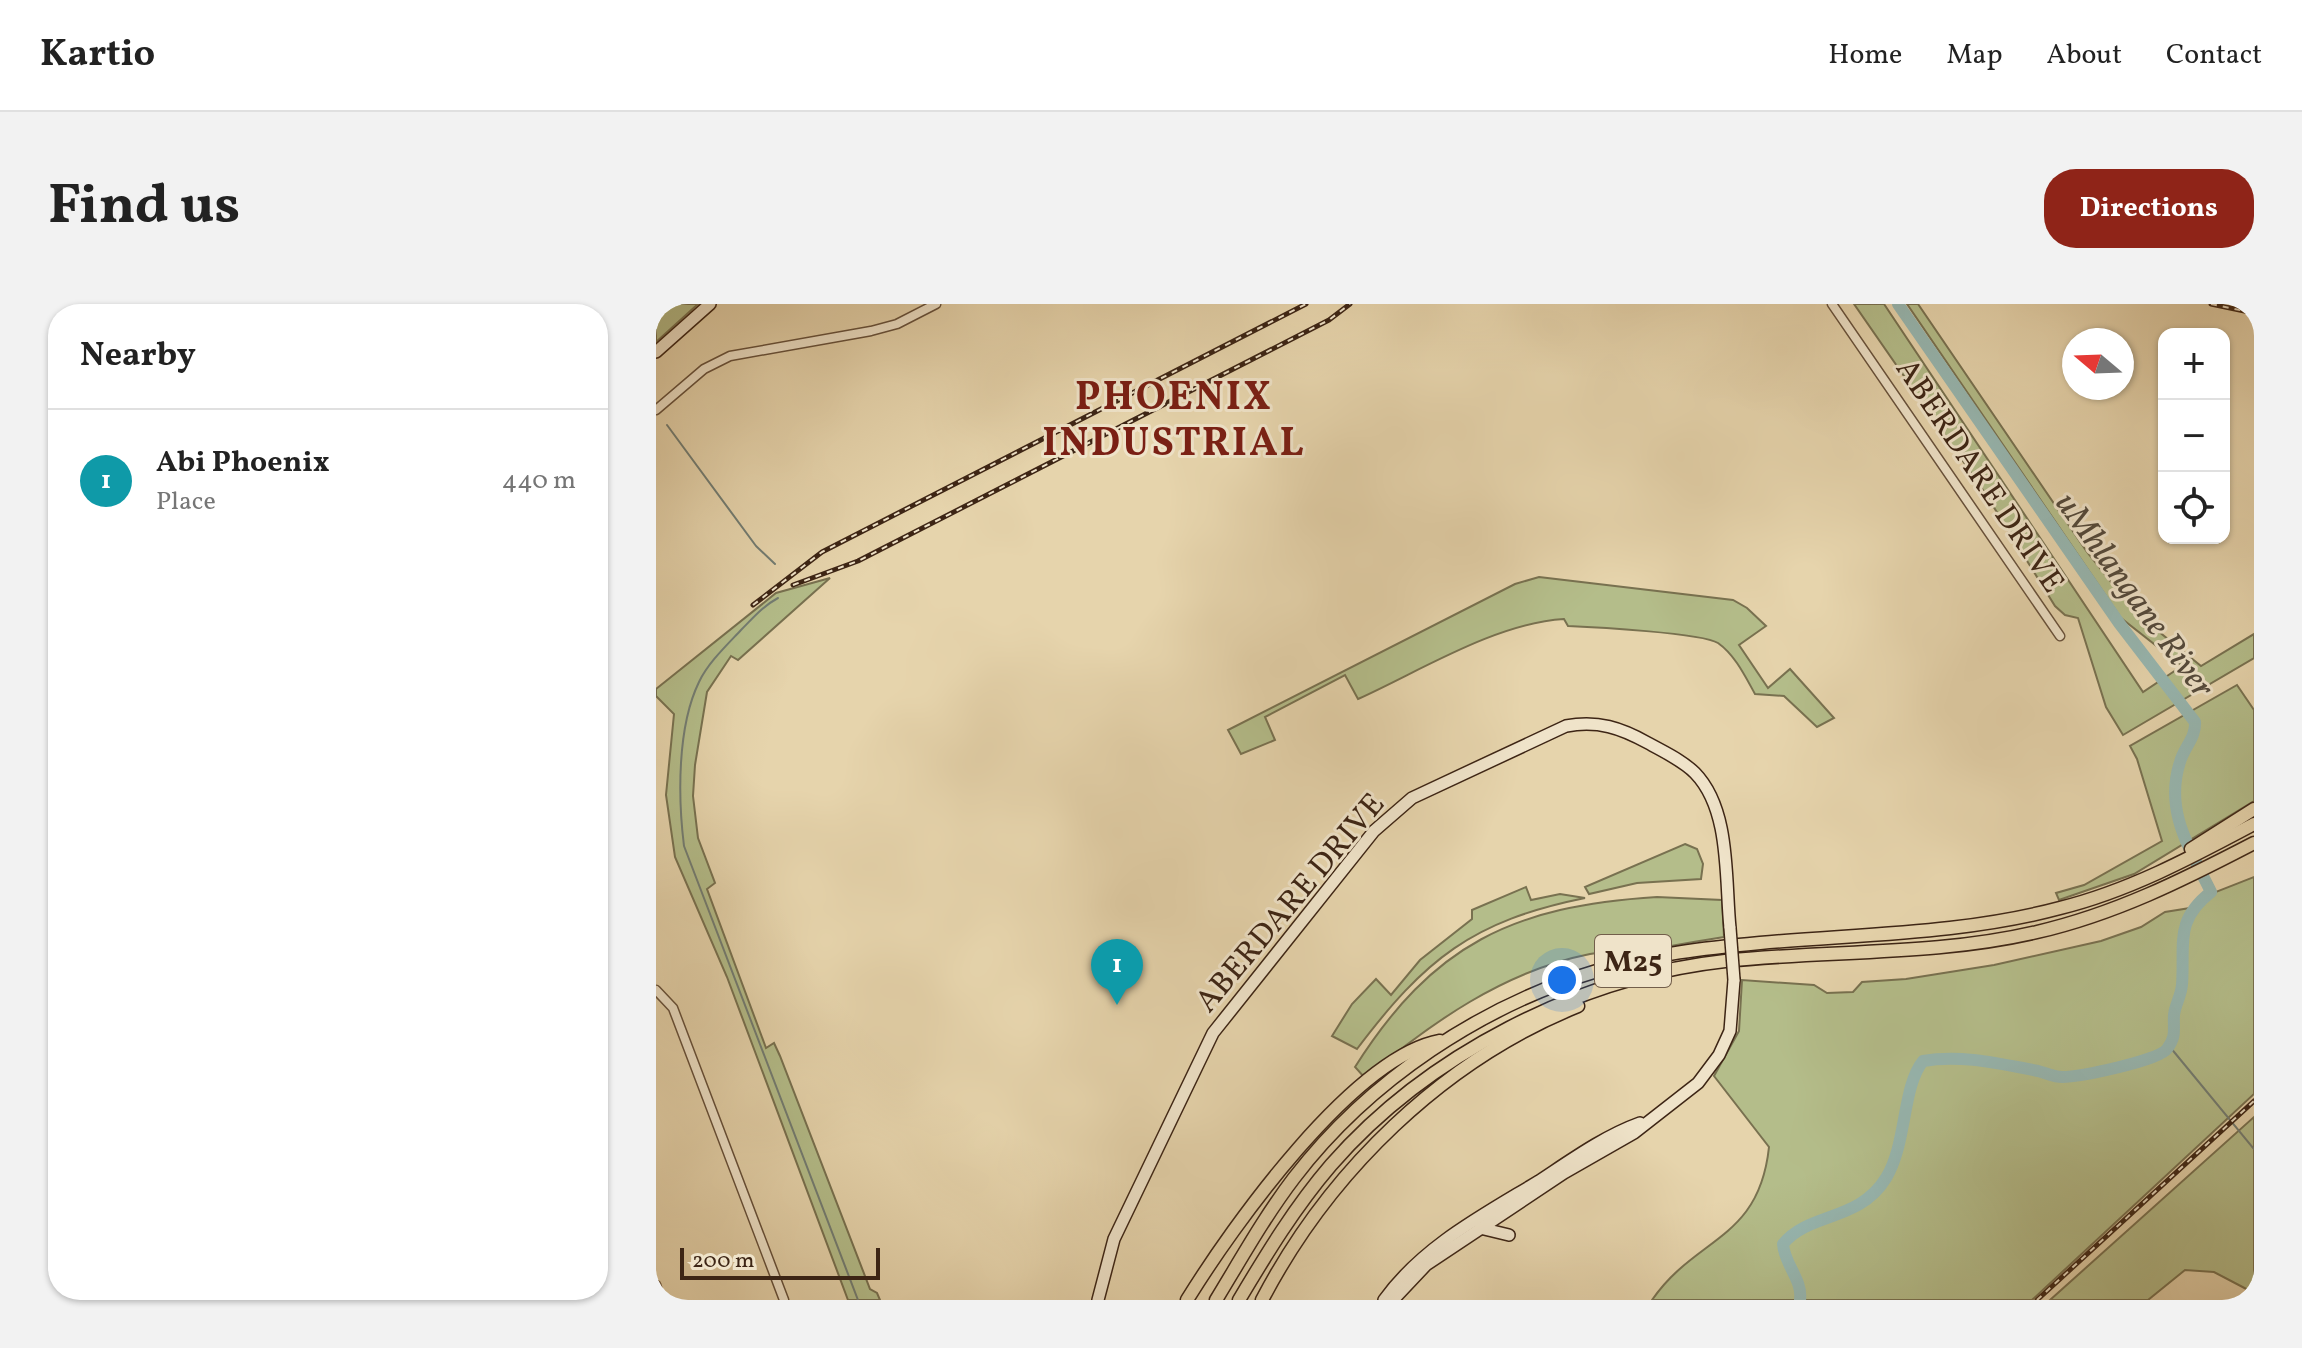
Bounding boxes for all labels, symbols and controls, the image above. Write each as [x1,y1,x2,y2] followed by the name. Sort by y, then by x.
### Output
[40,29,155,82] text: Kartio
[1828,36,1902,75] text: Home
[1946,36,2002,75] text: Map
[2046,36,2122,75] text: About
[2166,36,2262,75] text: Contact
[48,169,240,247] text: Find us
[2044,169,2254,248] button: Directions
[2062,328,2134,400] north arrow
[2158,328,2230,544] map controls
[2158,328,2230,400] button: +
[80,333,196,380] text: Nearby
[1884,351,2073,603] street label: ABERDARE DRIVE
[1042,371,1306,473] district label: PHOENIX INDUSTRIAL
[2158,400,2230,472] button: −
[156,442,330,484] text: Abi Phoenix
[101,463,111,499] text: 1
[502,463,576,499] text: 440 m
[2158,472,2230,544] button: locate
[2042,483,2224,709] water label: uMhlangane River
[156,484,216,520] text: Place
[1186,785,1396,1023] street label: ABERDARE DRIVE
[1595,935,1671,987] road number: M25
[1091,939,1143,1005] pin: 1
[1542,960,1582,1000] your location
[680,1244,880,1280] scale bar
[692,1246,754,1277] text: 200 m

